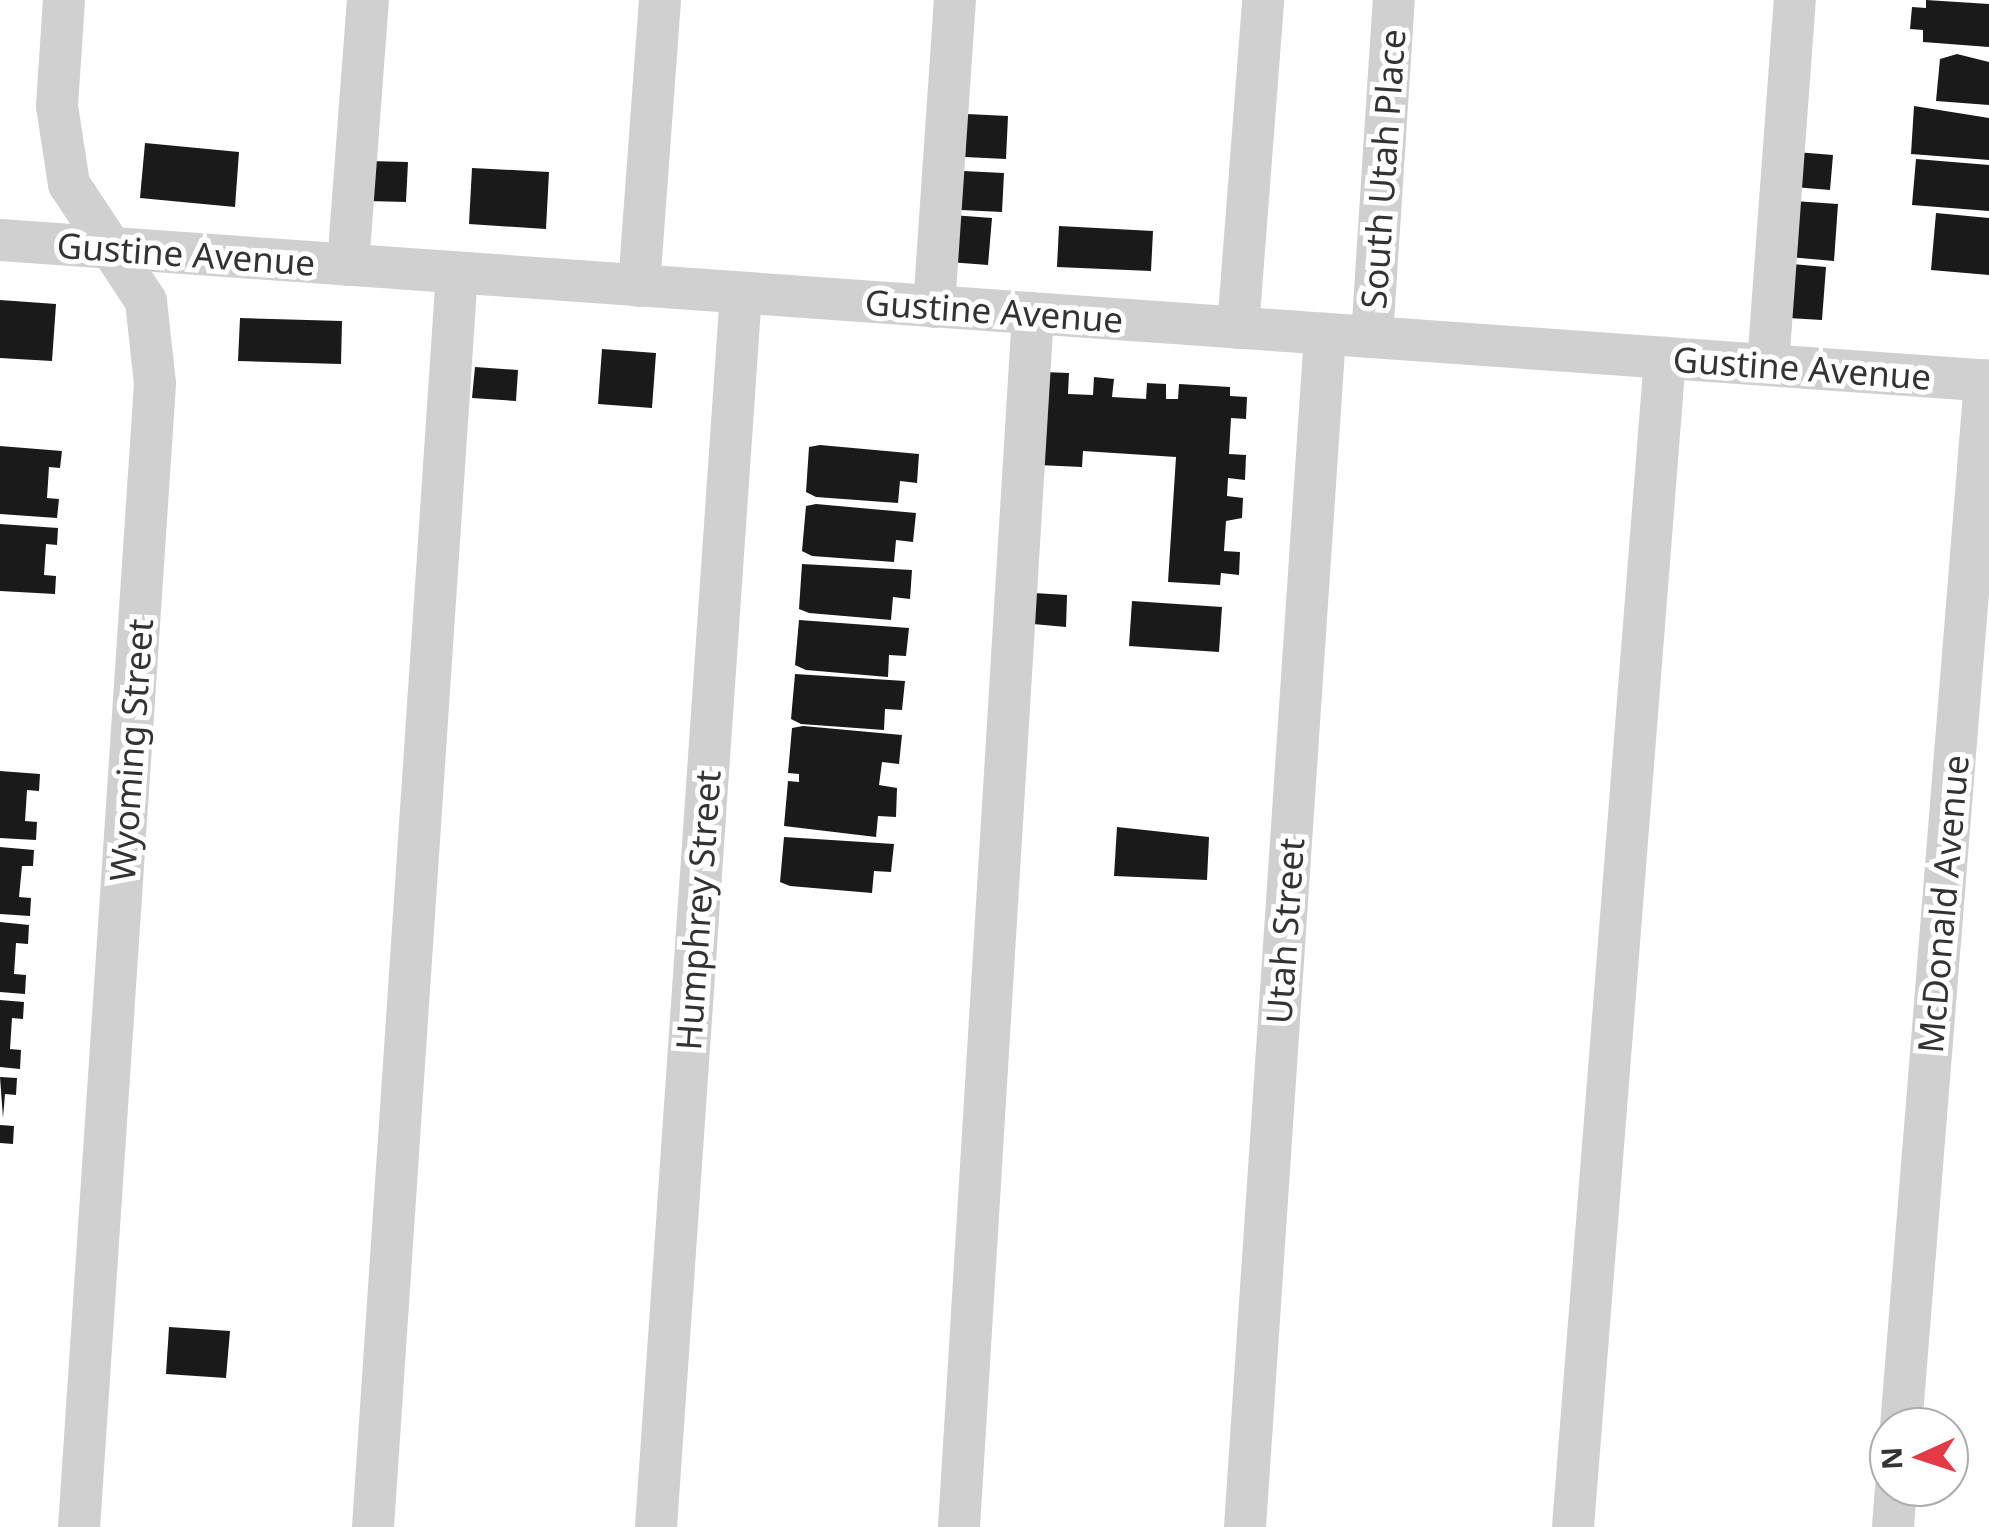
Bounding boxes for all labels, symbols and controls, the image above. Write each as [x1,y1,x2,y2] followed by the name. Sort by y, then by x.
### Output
[1352,28,1414,310] street label: South Utah Place
[55,224,317,284] street label: Gustine Avenue
[863,281,1125,341] street label: Gustine Avenue
[1671,338,1933,398] street label: Gustine Avenue
[101,617,161,883] street label: Wyoming Street
[1909,753,1977,1055] street label: McDonald Avenue
[667,768,729,1052] street label: Humphrey Street
[1258,837,1312,1025] street label: Utah Street
[1869,1407,1969,1507] north arrow
[1871,1446,1911,1471] text: N

